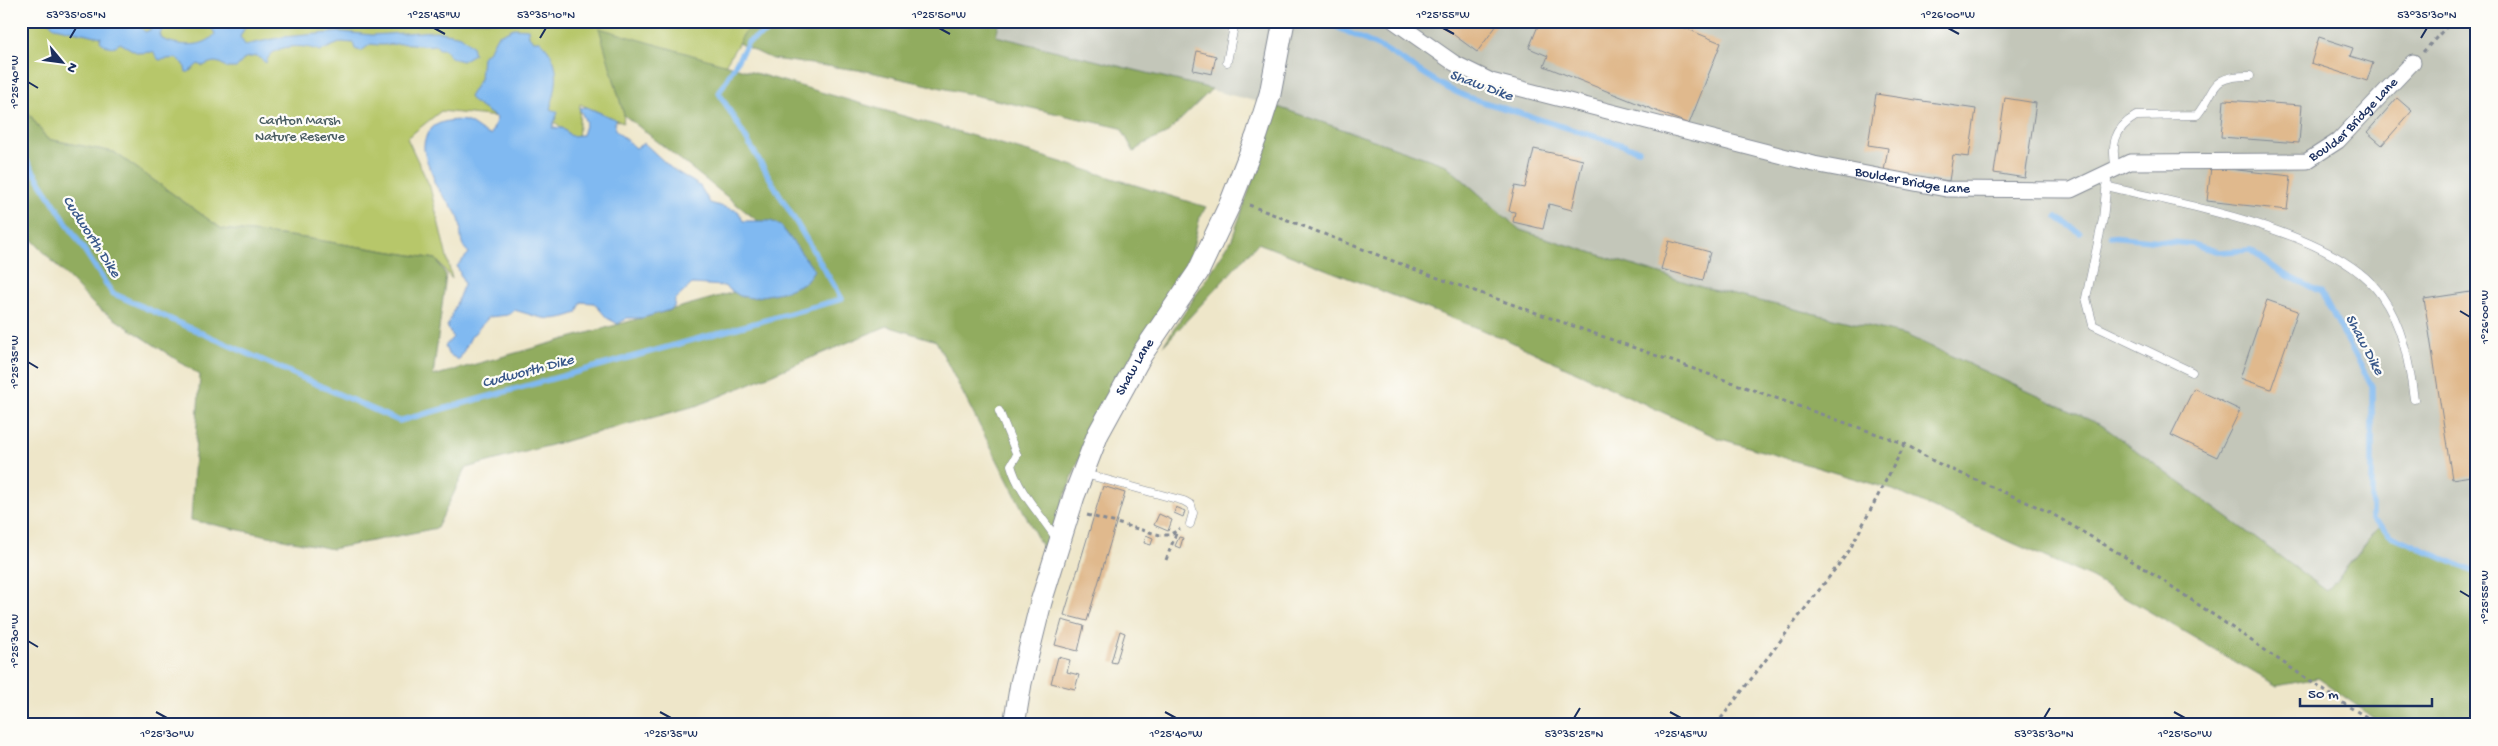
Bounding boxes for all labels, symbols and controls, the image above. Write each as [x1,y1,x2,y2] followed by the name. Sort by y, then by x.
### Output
[46,9,106,23] text: 53°35'05"N
[407,9,460,23] text: 1°25'45"W
[517,9,575,23] text: 53°35'10"N
[911,9,966,23] text: 1°25'50"W
[1415,9,1470,23] text: 1°25'55"W
[1920,9,1975,23] text: 1°26'00"W
[2397,9,2457,23] text: 53°35'30"N
[38,38,88,88] north arrow
[9,55,23,110] text: 1°25'40"W
[62,59,81,75] text: N
[1447,66,1516,106] water label: Shaw Dike
[2305,74,2402,166] street label: Boulder Bridge Lane
[255,113,346,146] park label: Carlton Marsh Nature Reserve
[1853,163,1971,198] street label: Boulder Bridge Lane
[58,193,125,282] water label: Cudworth Dike
[2479,290,2493,345] text: 1°26'00"W
[2341,312,2388,379] water label: Shaw Dike
[9,335,23,390] text: 1°25'35"W
[1112,335,1159,399] street label: Shaw Lane
[480,351,577,393] water label: Cudworth Dike
[2479,570,2493,625] text: 1°25'55"W
[9,614,23,669] text: 1°25'30"W
[2300,676,2433,708] scale bar
[2308,686,2339,704] text: 50 m
[139,728,194,742] text: 1°25'30"W
[643,728,698,742] text: 1°25'35"W
[1148,728,1203,742] text: 1°25'40"W
[1545,728,1603,742] text: 53°35'25"N
[1654,728,1707,742] text: 1°25'45"W
[2014,728,2074,742] text: 53°35'30"N
[2157,728,2212,742] text: 1°25'50"W

